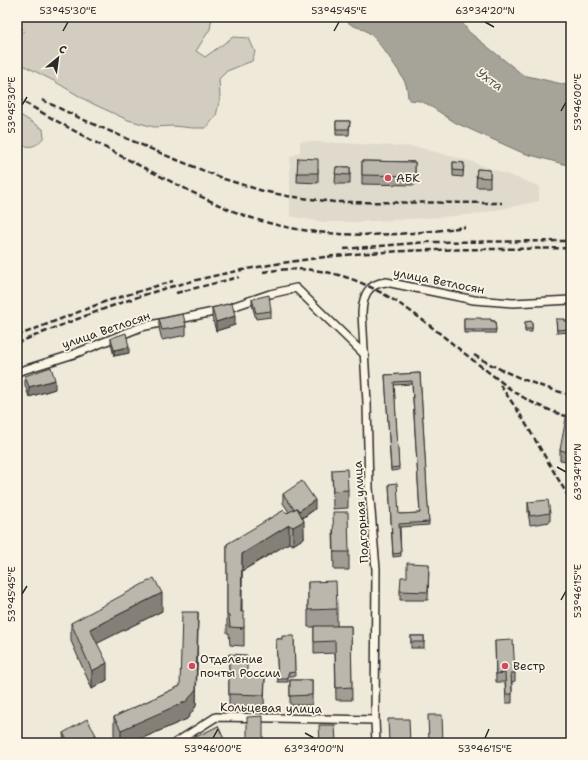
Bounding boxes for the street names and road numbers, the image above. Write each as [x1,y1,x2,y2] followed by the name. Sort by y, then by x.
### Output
[392,264,486,298] street label: улица Ветлосян
[60,307,152,353] street label: улица Ветлосян
[349,460,373,564] street label: Подгорная улица
[220,699,323,717] street label: Кольцевая улица

